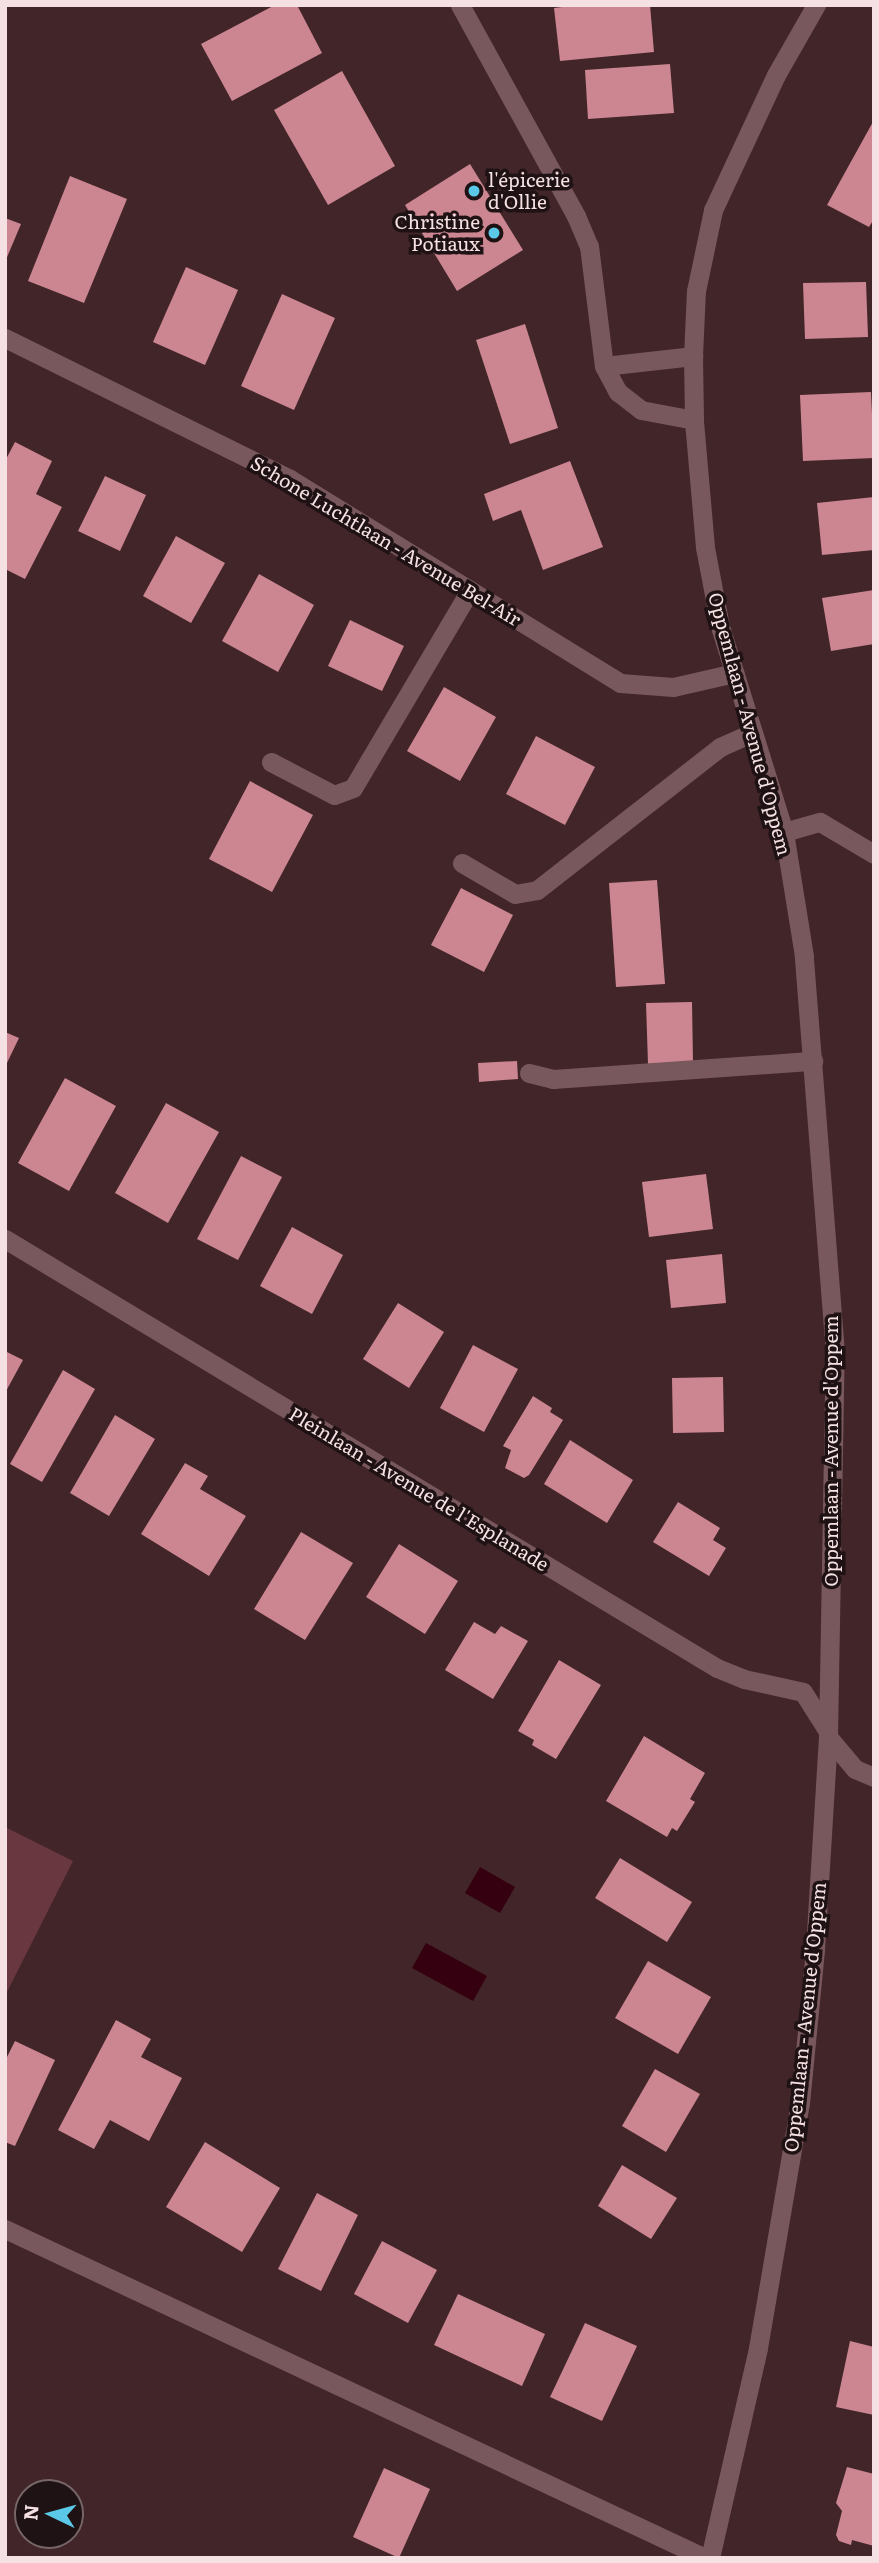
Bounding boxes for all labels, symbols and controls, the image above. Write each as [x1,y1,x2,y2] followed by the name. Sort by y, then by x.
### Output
[488,169,570,213] place label: l'épicerie d'Ollie
[466,183,482,199] marker: l'épicerie d'Ollie
[394,211,480,255] place label: Christine Potiaux
[486,225,502,241] marker: Christine Potiaux
[247,451,525,631] street label: Schone Luchtlaan - Avenue Bel-Air
[704,590,796,858] street label: Oppemlaan - Avenue d'Oppem
[820,1315,842,1587] street label: Oppemlaan - Avenue d'Oppem
[285,1402,553,1576] street label: Pleinlaan - Avenue de l'Esplanade
[779,1881,831,2153] street label: Oppemlaan - Avenue d'Oppem
[14,2479,84,2549] north arrow
[15,2503,45,2522] text: N

